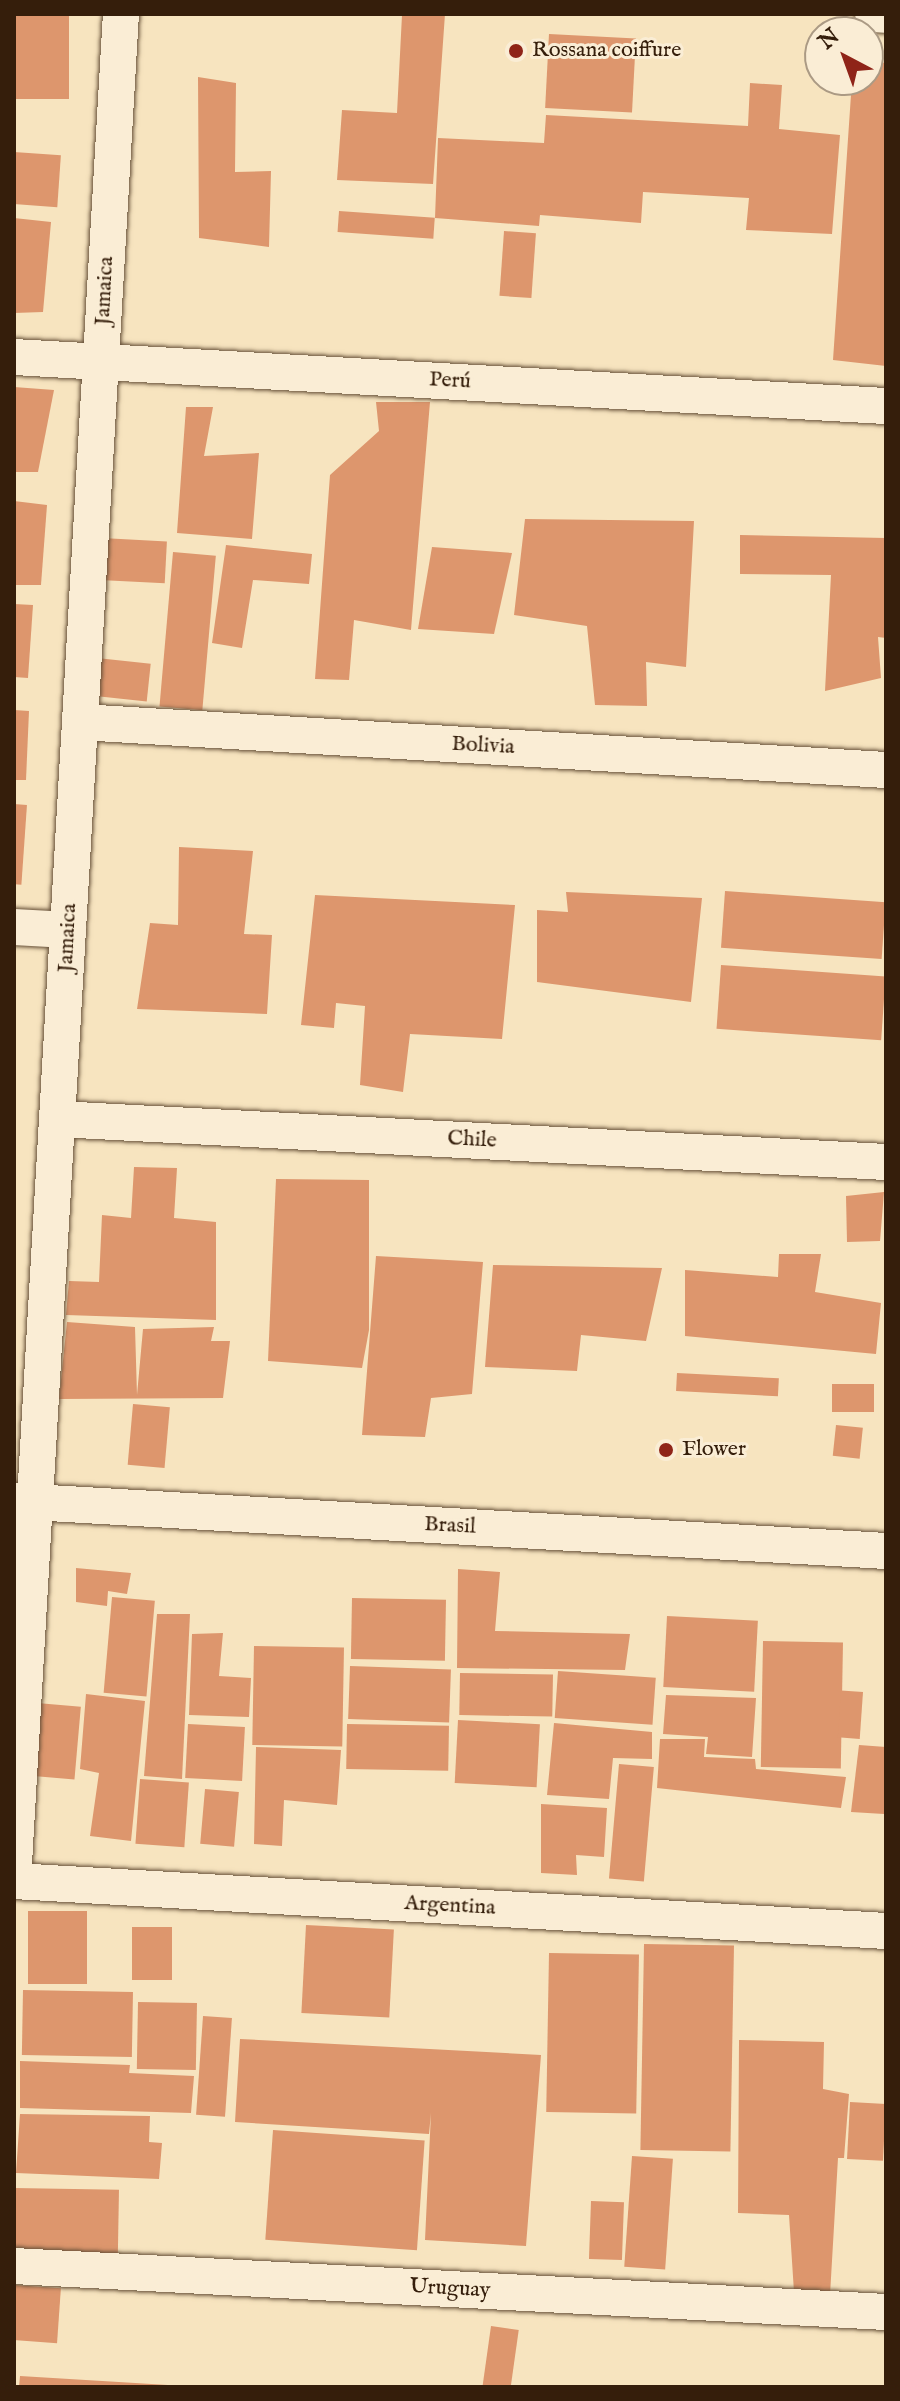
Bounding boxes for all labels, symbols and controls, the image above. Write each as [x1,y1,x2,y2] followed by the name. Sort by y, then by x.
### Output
[804,16,884,96] north arrow
[813,23,846,56] text: N
[532,38,681,64] place label: Rossana coiffure
[507,42,525,60] marker: Rossana coiffure
[90,256,120,326] street label: Jamaica
[428,367,472,395] street label: Perú
[451,731,515,761] street label: Bolivia
[53,903,83,973] street label: Jamaica
[447,1126,497,1154] street label: Chile
[682,1437,746,1463] place label: Flower
[657,1441,675,1459] marker: Flower
[423,1511,477,1541] street label: Brasil
[404,1890,496,1922] street label: Argentina
[409,2274,491,2304] street label: Uruguay

